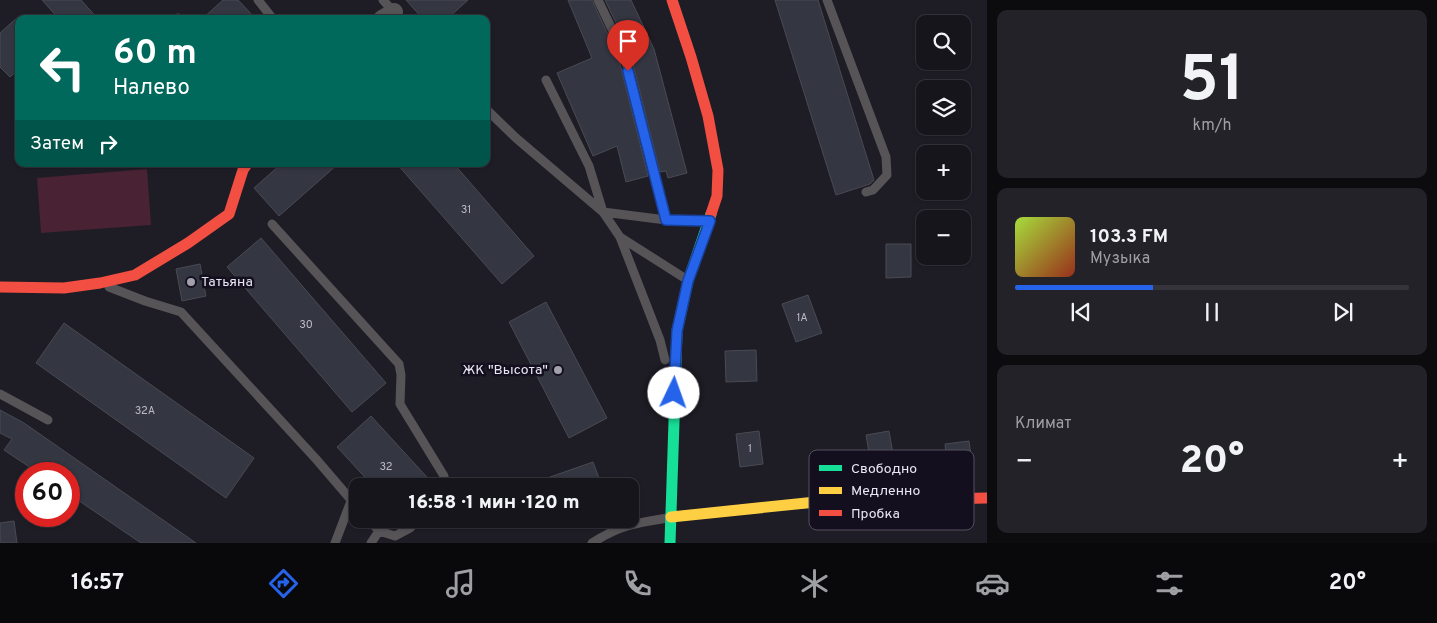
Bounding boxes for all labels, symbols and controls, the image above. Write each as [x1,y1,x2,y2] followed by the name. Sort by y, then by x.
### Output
[916,15,971,265] map controls
[916,15,971,70] button: search
[607,20,649,71] pin
[614,27,642,55] icon: arrive
[113,32,197,76] text: 60 m
[30,35,95,100] icon: left
[1179,42,1245,124] text: 51
[113,75,190,102] text: Налево
[916,80,971,135] button: layers
[1193,116,1231,136] text: km/h
[94,130,122,158] icon: right
[30,132,84,156] text: Затем
[916,145,971,200] button: +
[461,203,471,217] house number: 31
[916,210,971,265] button: −
[1090,225,1168,249] text: 103.3 FM
[1090,249,1150,269] text: Музыка
[201,274,253,291] place label: Татьяна
[185,276,197,288] marker: Татьяна
[1067,298,1095,326] icon: previous
[1198,298,1226,326] icon: pause
[1329,298,1357,326] icon: next
[796,311,808,325] house number: 1А
[299,318,313,332] house number: 30
[462,362,548,379] place label: ЖК "Высота"
[552,364,564,376] marker: ЖК "Высота"
[647,366,699,418] position arrow
[135,404,155,418] house number: 32А
[1015,414,1072,434] text: Климат
[1180,438,1244,487] text: 20°
[748,442,752,456] house number: 1
[1015,445,1033,481] text: −
[1391,445,1409,481] text: +
[809,450,974,530] legend
[379,460,393,474] house number: 32
[851,461,917,478] text: Свободно
[15,462,80,527] speed limit sign: 60
[851,483,920,500] text: Медленно
[408,491,580,515] text: 16:58 · 1 мин · 120 m
[851,506,900,523] text: Пробка
[266,566,301,601] icon: directions
[443,566,478,601] icon: music
[620,566,655,601] icon: phone
[797,566,832,601] icon: climate
[975,566,1010,601] icon: car
[1152,566,1187,601] icon: filters
[71,570,124,597] text: 16:57
[1329,570,1366,597] text: 20°

